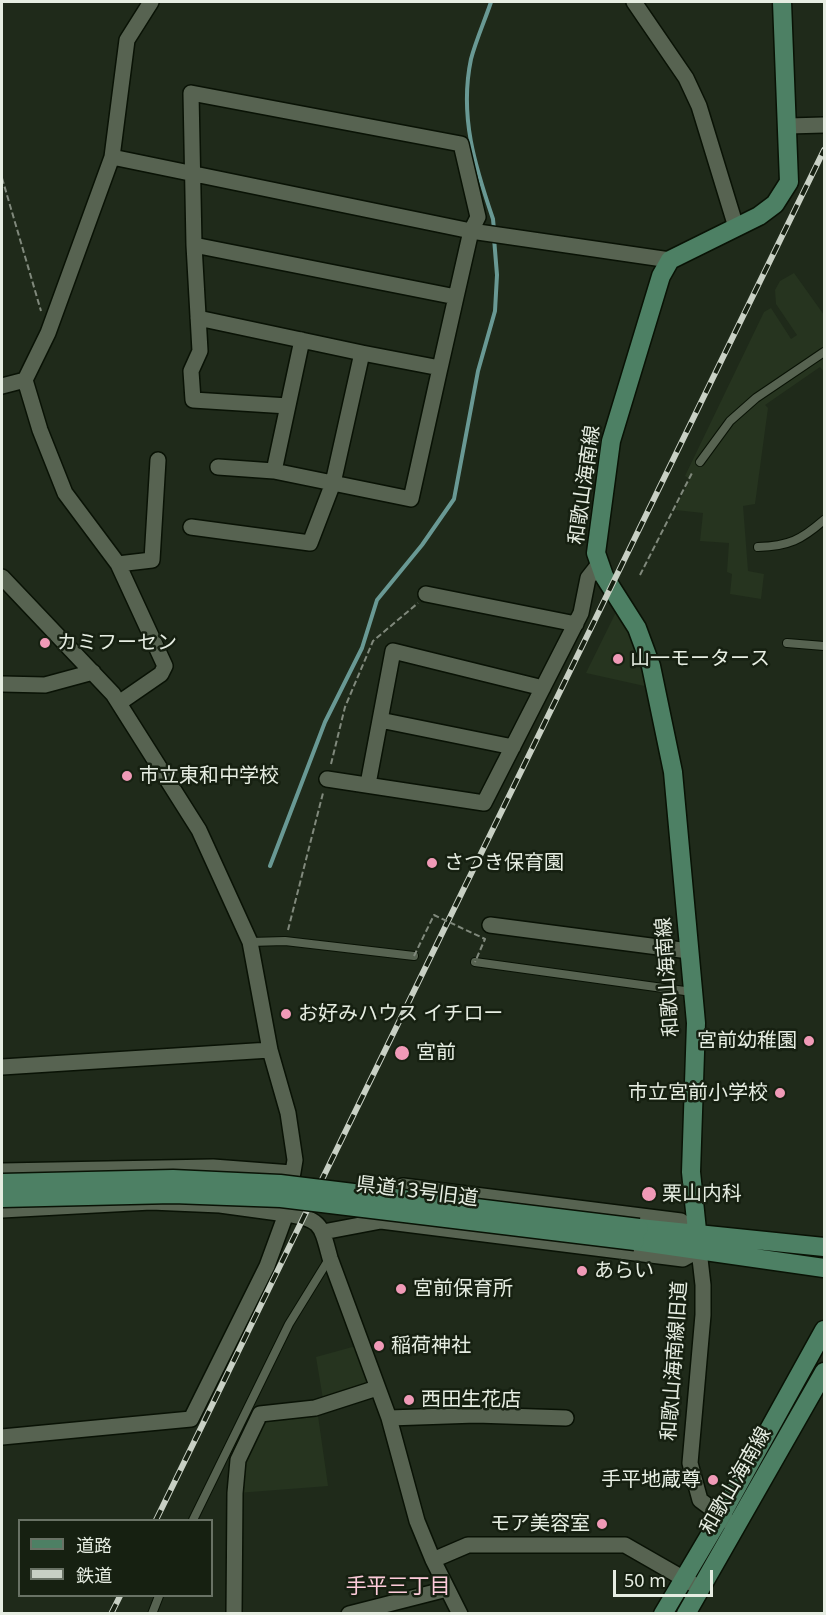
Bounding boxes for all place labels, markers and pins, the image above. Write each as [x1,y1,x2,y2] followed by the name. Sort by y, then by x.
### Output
[57,631,177,655] place label: カミフーセン
[38,636,52,650] marker: カミフーセン
[630,647,770,671] place label: 山一モータース
[611,652,625,666] marker: 山一モータース
[139,764,279,788] place label: 市立東和中学校
[120,769,134,783] marker: 市立東和中学校
[444,851,564,875] place label: さつき保育園
[425,856,439,870] marker: さつき保育園
[298,1002,503,1026] place label: お好みハウス イチロー
[279,1007,293,1021] marker: お好みハウス イチロー
[697,1029,797,1053] place label: 宮前幼稚園
[802,1034,816,1048] marker: 宮前幼稚園
[416,1041,456,1065] place label: 宮前
[393,1044,411,1062] marker: 宮前
[628,1081,768,1105] place label: 市立宮前小学校
[773,1086,787,1100] marker: 市立宮前小学校
[662,1182,742,1206] place label: 栗山内科
[640,1185,658,1203] marker: 栗山内科
[594,1259,654,1283] place label: あらい
[575,1264,589,1278] marker: あらい
[413,1277,513,1301] place label: 宮前保育所
[394,1282,408,1296] marker: 宮前保育所
[391,1334,471,1358] place label: 稲荷神社
[372,1339,386,1353] marker: 稲荷神社
[421,1388,521,1412] place label: 西田生花店
[402,1393,416,1407] marker: 西田生花店
[601,1468,701,1492] place label: 手平地蔵尊
[706,1473,720,1487] marker: 手平地蔵尊
[490,1512,590,1536] place label: モア美容室
[595,1517,609,1531] marker: モア美容室

